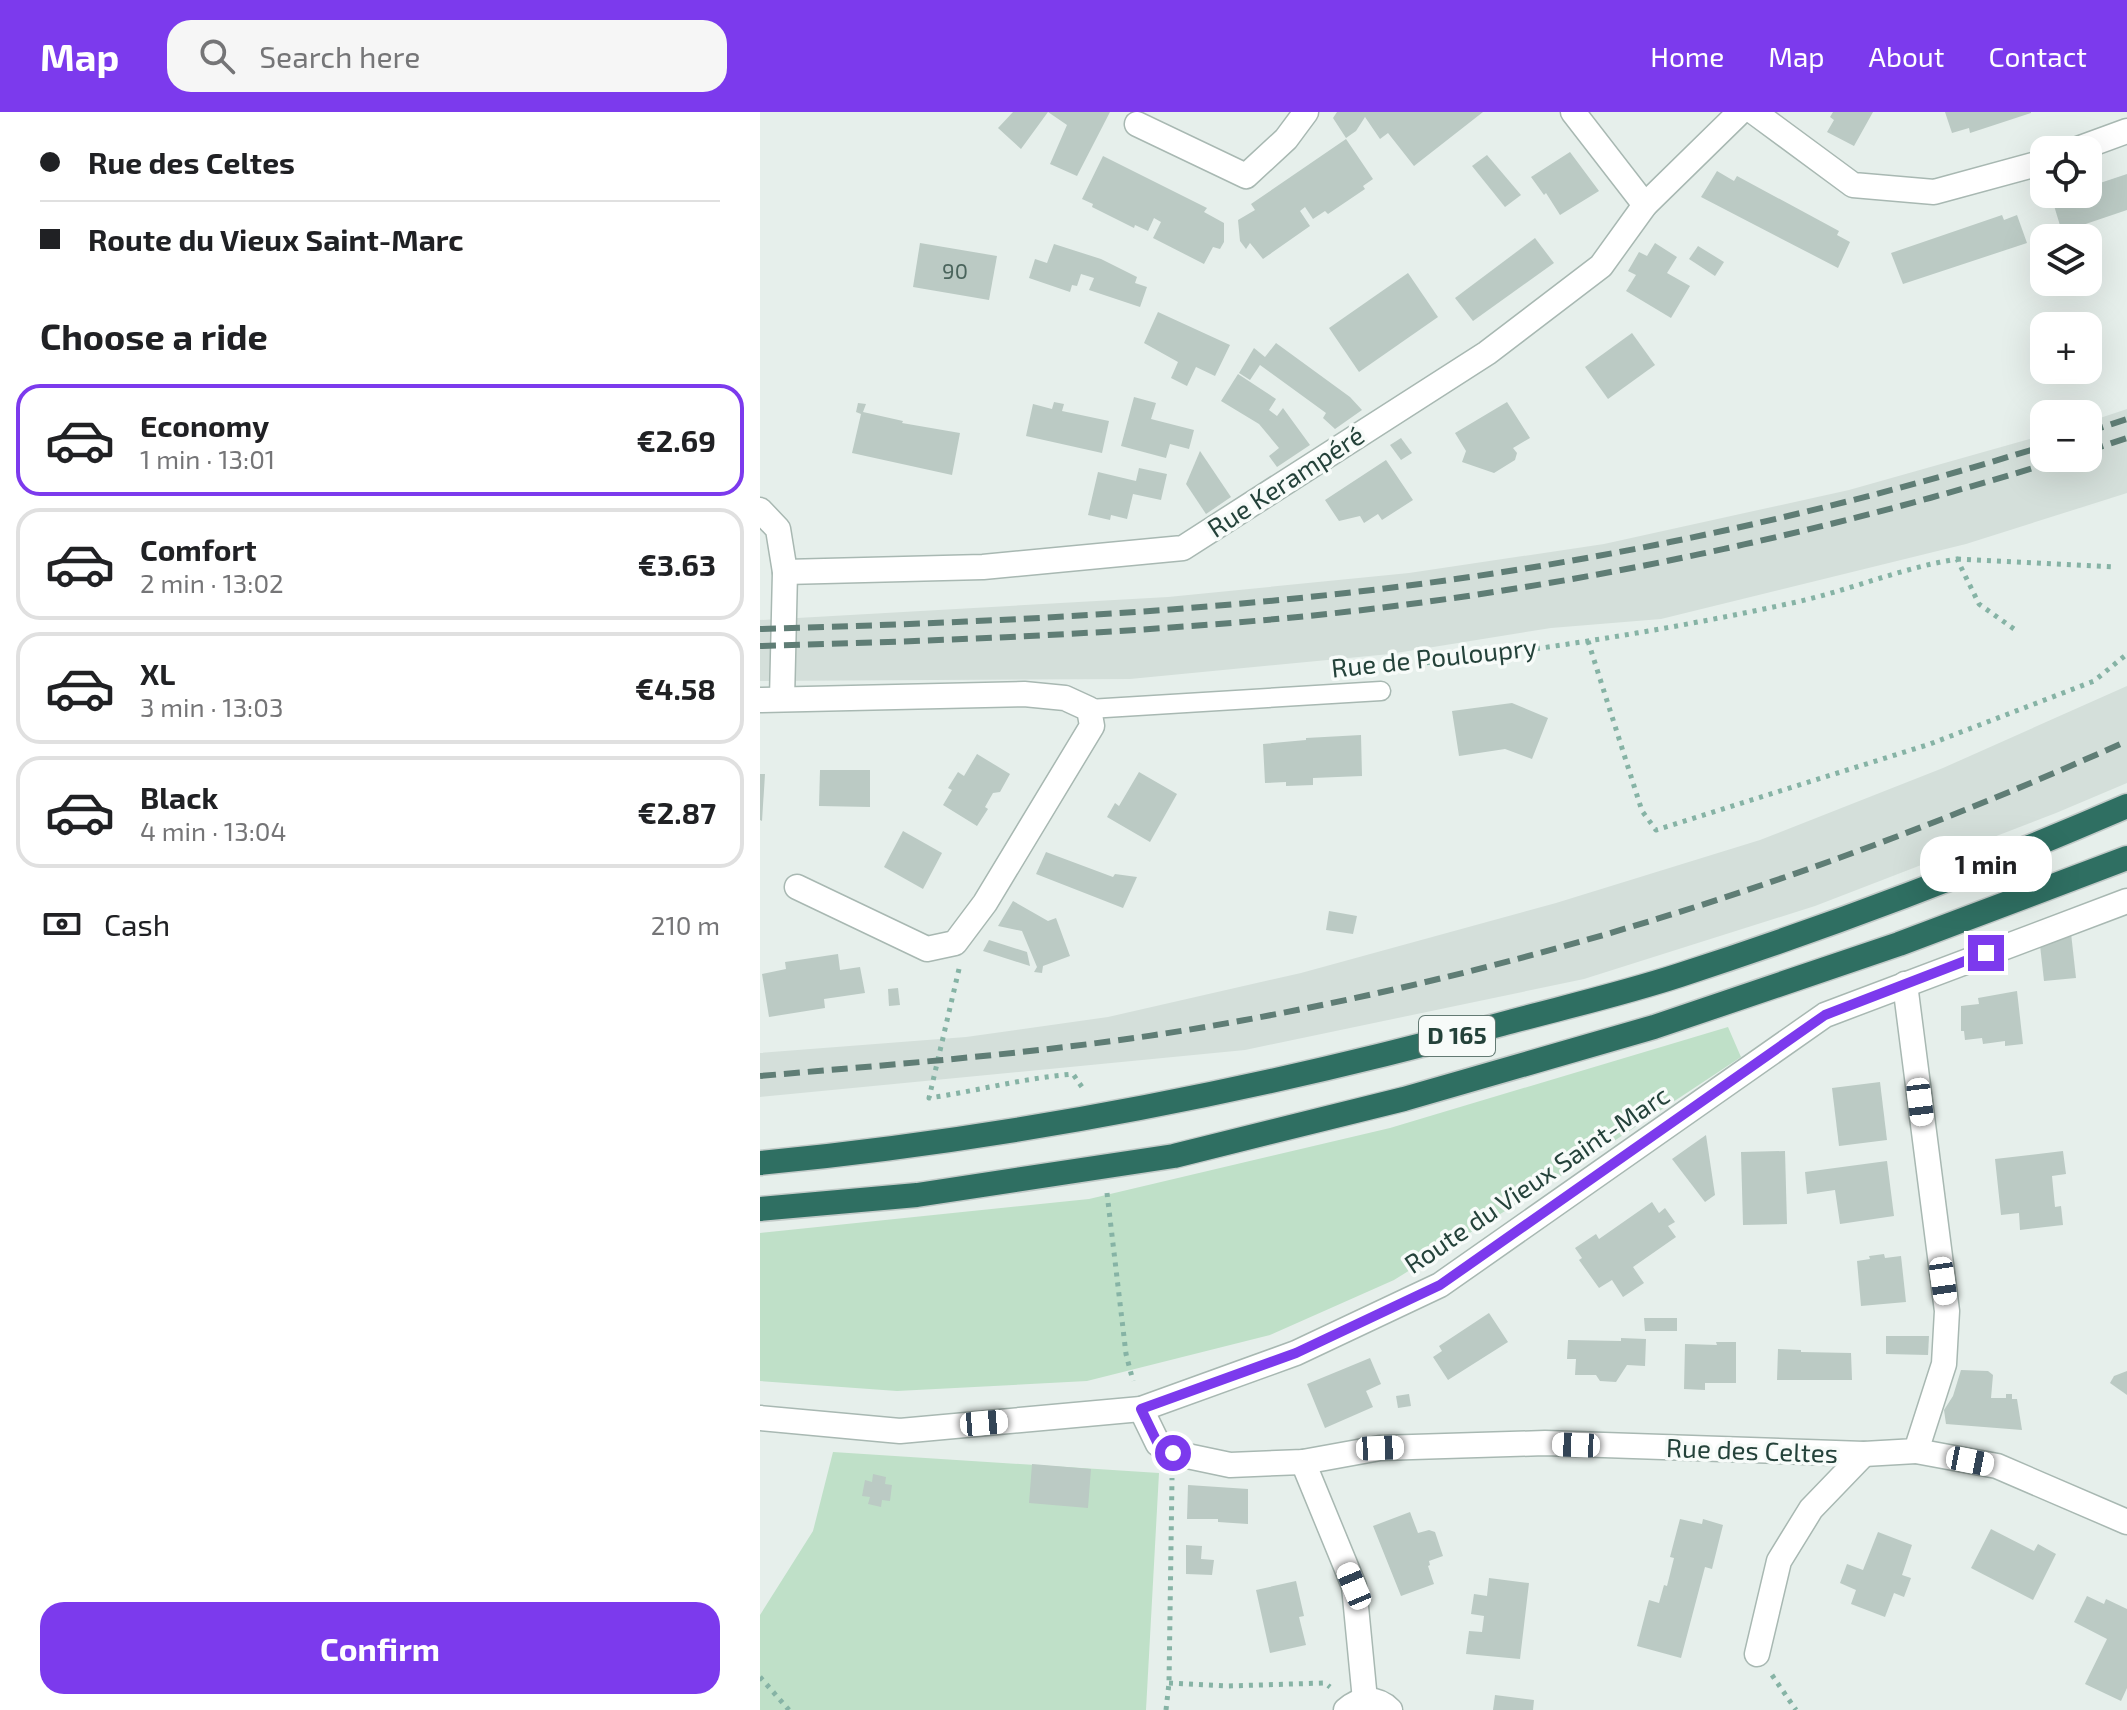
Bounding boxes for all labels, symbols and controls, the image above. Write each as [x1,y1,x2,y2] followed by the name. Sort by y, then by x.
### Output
[167,20,727,92] search box
[40,33,119,79] text: Map
[195,34,239,78] icon: search
[259,38,420,74] text: Search here
[1650,39,1724,73] text: Home
[1768,39,1825,73] text: Map
[1869,39,1944,73] text: About
[1988,39,2087,73] text: Contact
[2030,136,2102,472] map controls
[2030,136,2102,208] button: locate
[88,144,295,180] text: Rue des Celtes
[88,221,464,257] text: Route du Vieux Saint-Marc
[2030,224,2102,296] button: layers
[942,257,968,283] house number: 90
[2030,312,2102,384] button: +
[40,314,268,357] text: Choose a ride
[2030,400,2102,472] button: −
[44,404,116,476] icon: car
[140,407,269,443] text: Economy
[1201,419,1369,543] street label: Rue Kerampéré
[637,422,716,458] text: €2.69
[140,443,275,474] text: 1 min · 13:01
[44,528,116,600] icon: car
[140,531,257,567] text: Comfort
[638,546,716,582] text: €3.63
[140,567,284,598] text: 2 min · 13:02
[1329,630,1538,683] street label: Rue de Pouloupry
[44,652,116,724] icon: car
[140,655,175,691] text: XL
[635,670,716,706] text: €4.58
[140,691,283,722] text: 3 min · 13:03
[44,776,116,848] icon: car
[140,779,218,815] text: Black
[637,794,716,830] text: €2.87
[140,815,286,846] text: 4 min · 13:04
[1920,837,2052,893] callout: 1 min
[1955,848,2017,879] text: 1 min
[40,902,84,946] icon: cash
[104,906,170,942] text: Cash
[651,909,720,940] text: 210 m
[1968,935,2004,971] route end
[1419,1016,1495,1056] road number: D 165
[1905,1077,1935,1127] car
[1398,1079,1674,1279] street label: Route du Vieux Saint-Marc
[1928,1256,1958,1306] car
[959,1409,1009,1437] car
[1666,1431,1839,1468] street label: Rue des Celtes
[1552,1432,1600,1458] car
[1155,1435,1191,1471] route start
[1356,1435,1404,1461] car
[1944,1445,1996,1477] car
[1334,1559,1374,1613] car
[40,1602,720,1694] button: Confirm

